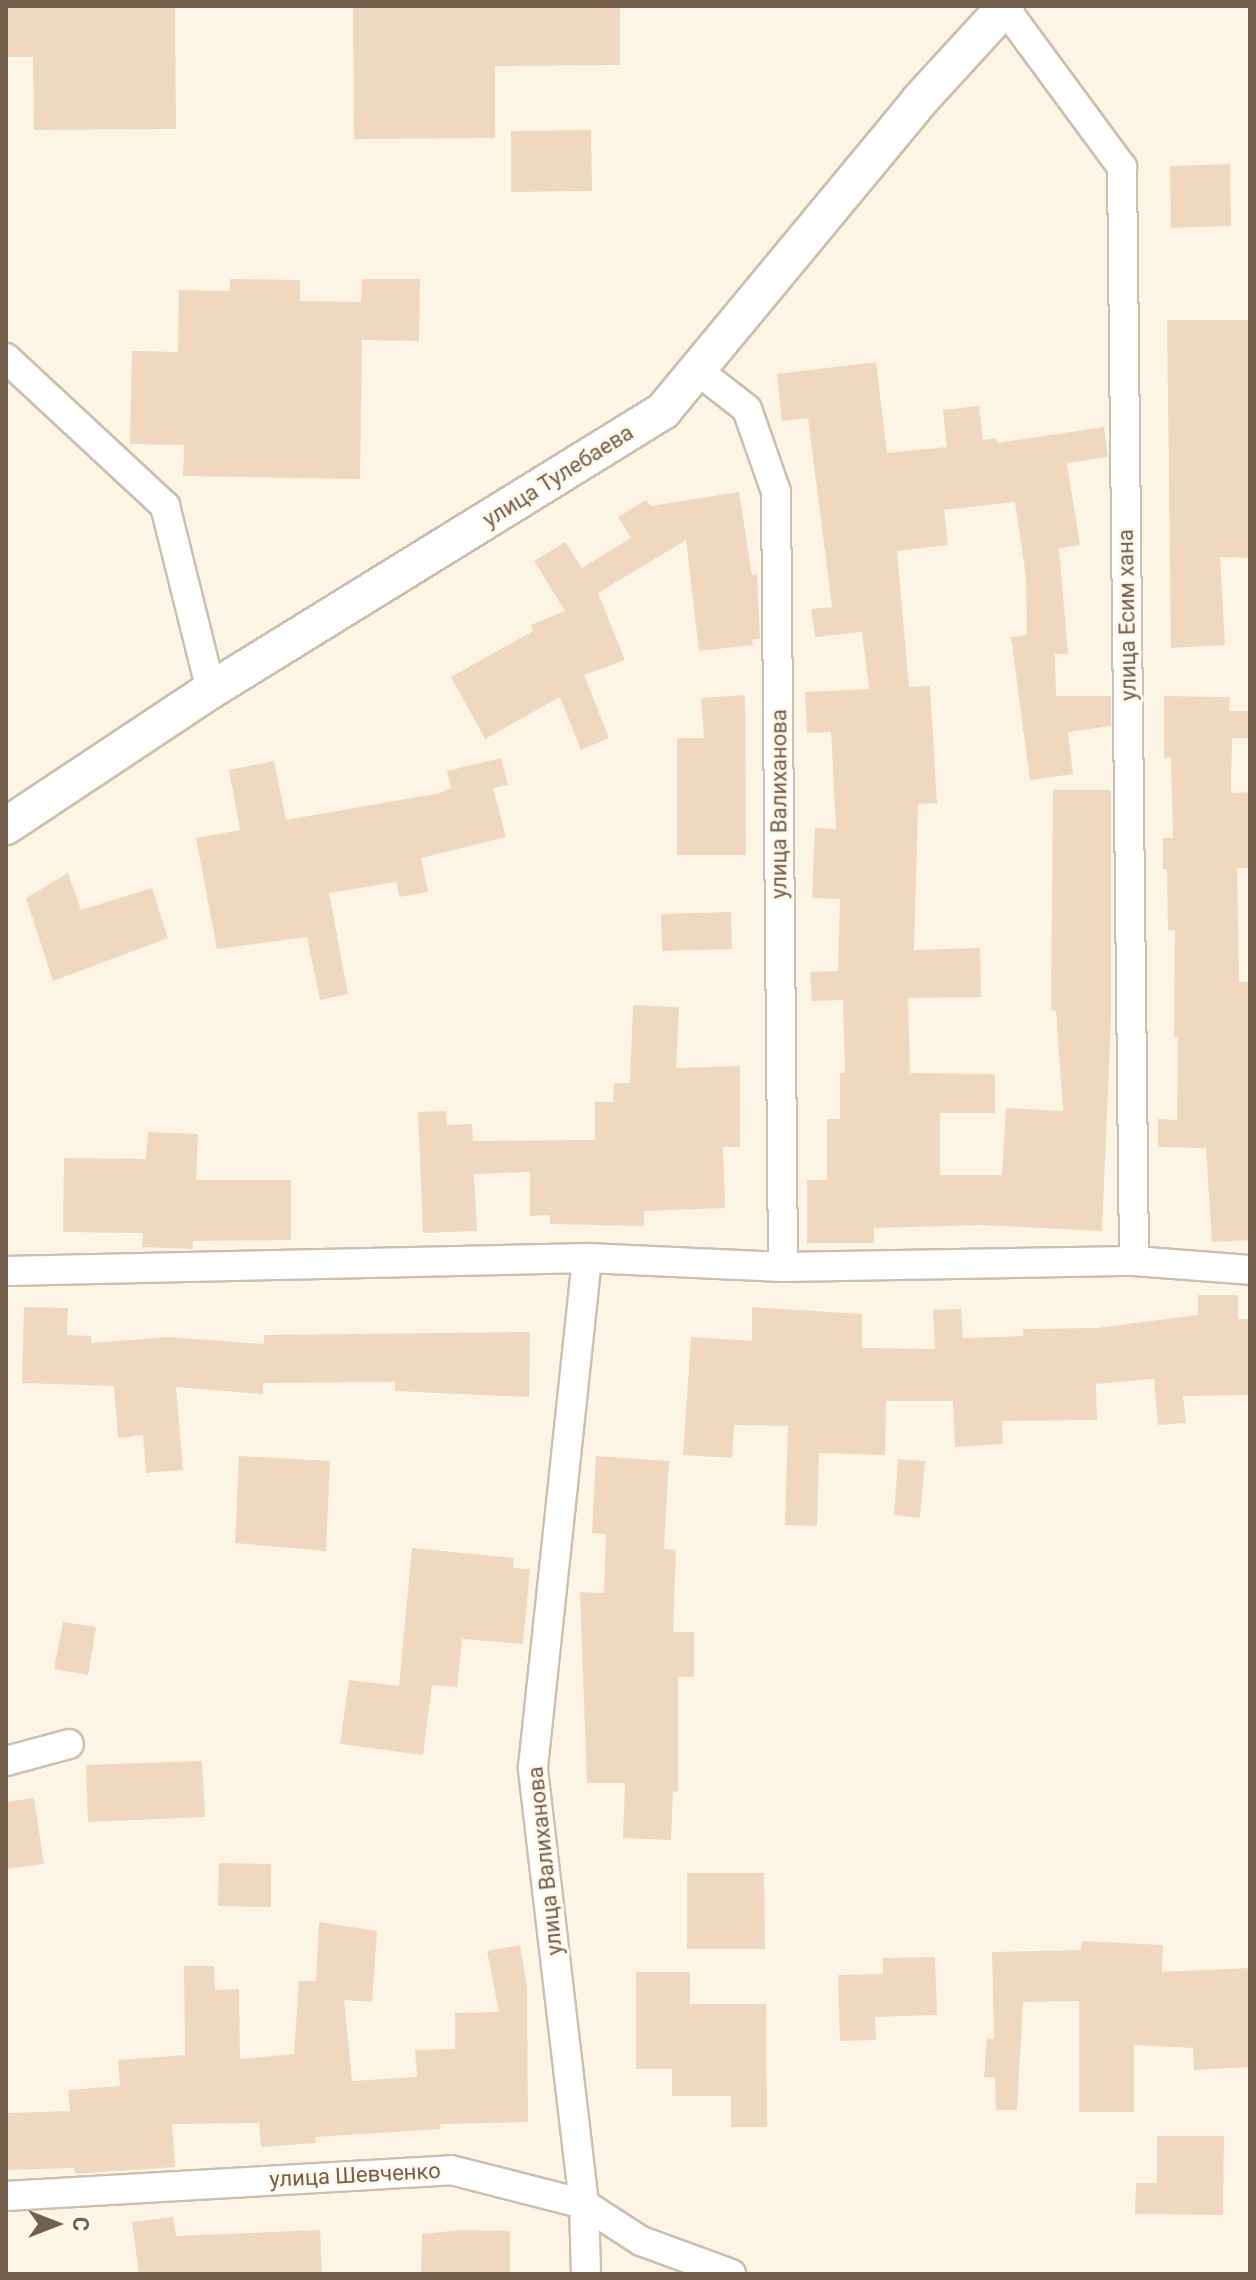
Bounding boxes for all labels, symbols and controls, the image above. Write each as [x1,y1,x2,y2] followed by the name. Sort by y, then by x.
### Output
[478,419,638,533] street label: улица Тулебаева
[1112,529,1142,701] street label: улица Есим хана
[766,709,792,899] street label: улица Валиханова
[522,1765,568,1957] street label: улица Валиханова
[269,2157,441,2193] street label: улица Шевченко
[16,2184,96,2264] north arrow
[68,2217,93,2231] text: С

